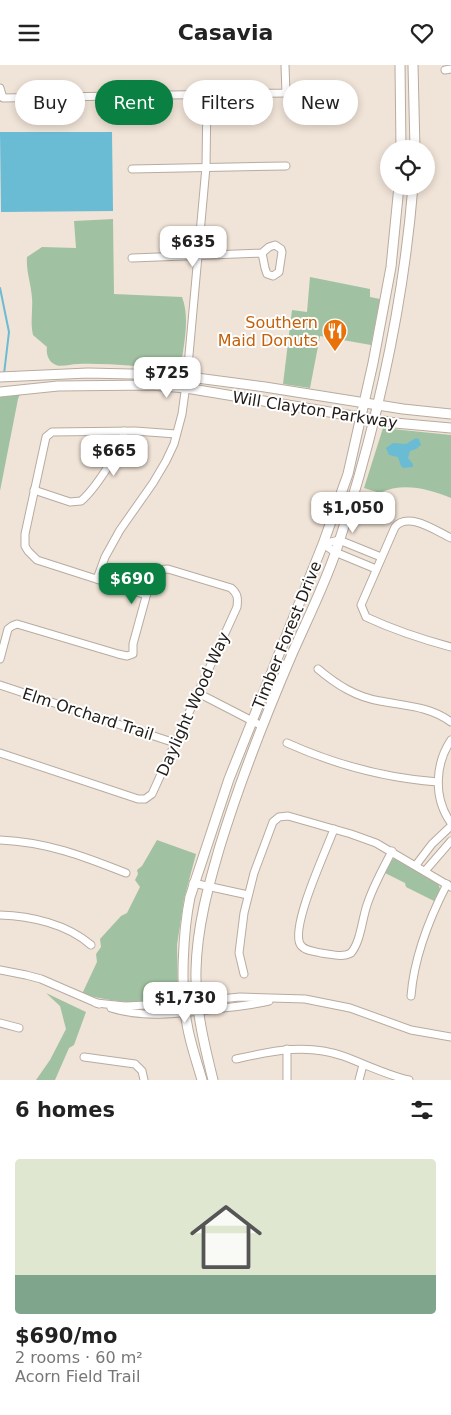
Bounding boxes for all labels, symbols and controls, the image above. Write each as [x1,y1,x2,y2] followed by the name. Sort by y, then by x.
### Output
[15,19,43,47] icon: menu
[408,19,436,47] icon: heart
[178,20,273,45] text: Casavia
[15,80,85,125] chip: Buy
[95,80,173,125] chip: Rent
[183,80,273,125] chip: Filters
[283,80,358,125] chip: New
[380,140,435,195] map controls
[380,140,435,195] button: locate
[163,225,223,268] pin: $635
[171,232,215,251] text: $635
[218,313,318,350] place label: Southern Maid Donuts
[322,318,348,352] restaurant icon: Southern Maid Donuts
[137,357,197,399] pin: $725
[145,363,189,382] text: $725
[231,388,399,432] street label: Will Clayton Parkway
[84,435,144,477] pin: $665
[92,441,136,460] text: $665
[312,491,394,534] pin: $1,050
[322,498,384,517] text: $1,050
[248,558,325,713] street label: Timber Forest Drive
[102,563,162,605] pin: $690
[110,569,154,588] text: $690
[153,629,233,779] street label: Daylight Wood Way
[20,684,156,744] street label: Elm Orchard Trail
[144,981,226,1024] pin: $1,730
[154,988,216,1007] text: $1,730
[408,1096,436,1124] icon: filters
[15,1098,115,1122] text: 6 homes
[181,1192,271,1282] icon: home
[15,1324,117,1348] text: $690/mo
[15,1348,143,1367] text: 2 rooms · 60 m²
[15,1367,140,1386] text: Acorn Field Trail

